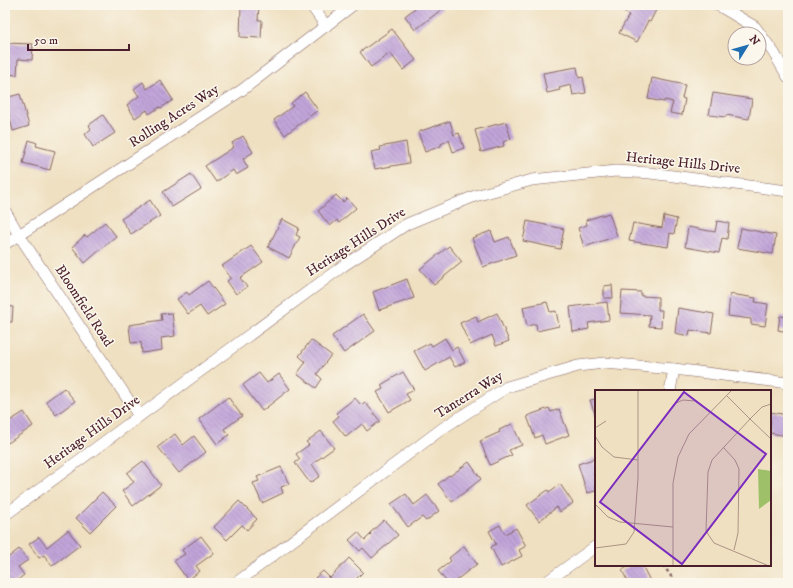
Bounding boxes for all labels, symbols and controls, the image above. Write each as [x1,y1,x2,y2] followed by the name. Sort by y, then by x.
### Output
[28,26,129,52] scale bar
[727,26,767,66] north arrow
[34,33,58,48] text: 50 m
[746,33,762,48] text: N
[126,80,223,152] street label: Rolling Acres Way
[625,148,741,178] street label: Heritage Hills Drive
[303,203,409,281] street label: Heritage Hills Drive
[51,262,117,350] street label: Bloomfield Road
[432,367,507,423] street label: Tanterra Way
[595,390,771,566] inset map
[40,391,144,473] street label: Heritage Hills Drive

